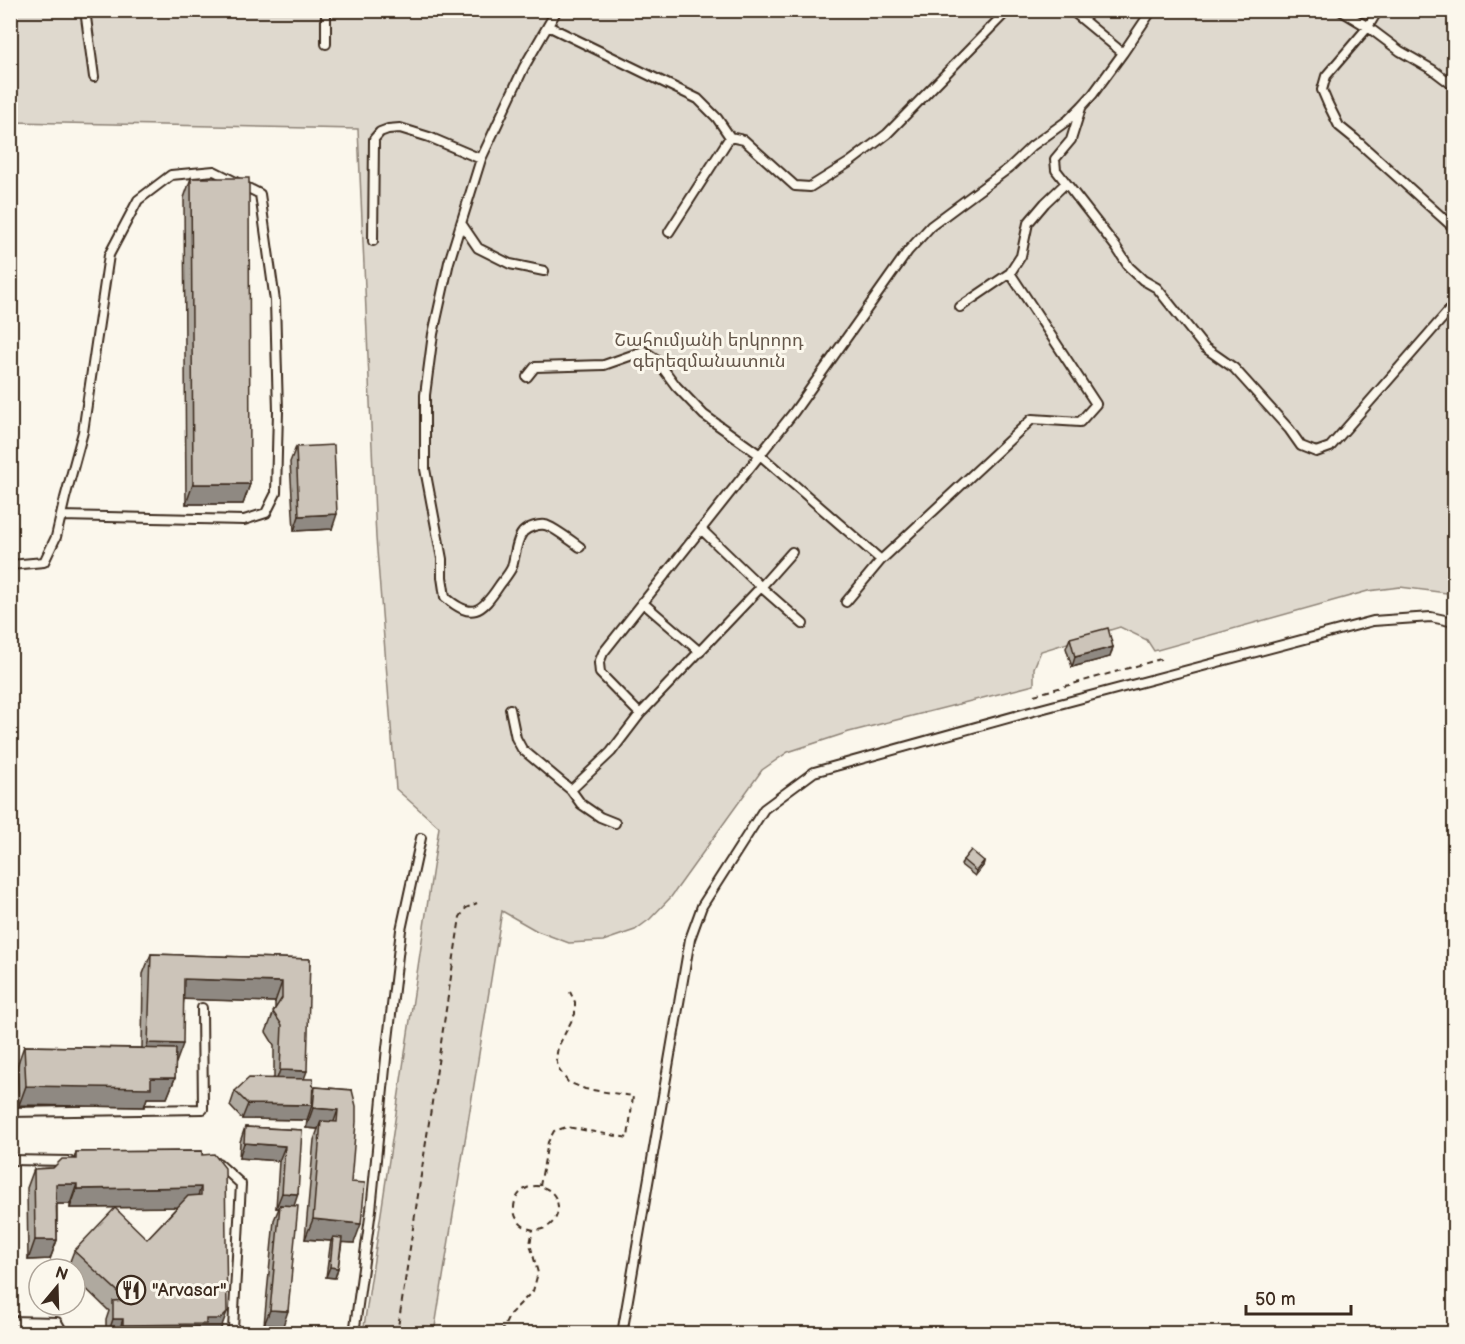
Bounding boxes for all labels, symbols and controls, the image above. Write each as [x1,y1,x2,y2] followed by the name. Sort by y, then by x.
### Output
[614,330,804,372] park label: Շահումյանի երկրորդ գերեզմանատուն
[27,1257,87,1317] north arrow
[53,1263,70,1285] text: N
[115,1274,147,1306] restaurant icon: "Arvasar"
[1246,1278,1351,1316] scale bar
[152,1280,227,1301] place label: "Arvasar"
[1255,1289,1296,1310] text: 50 m

